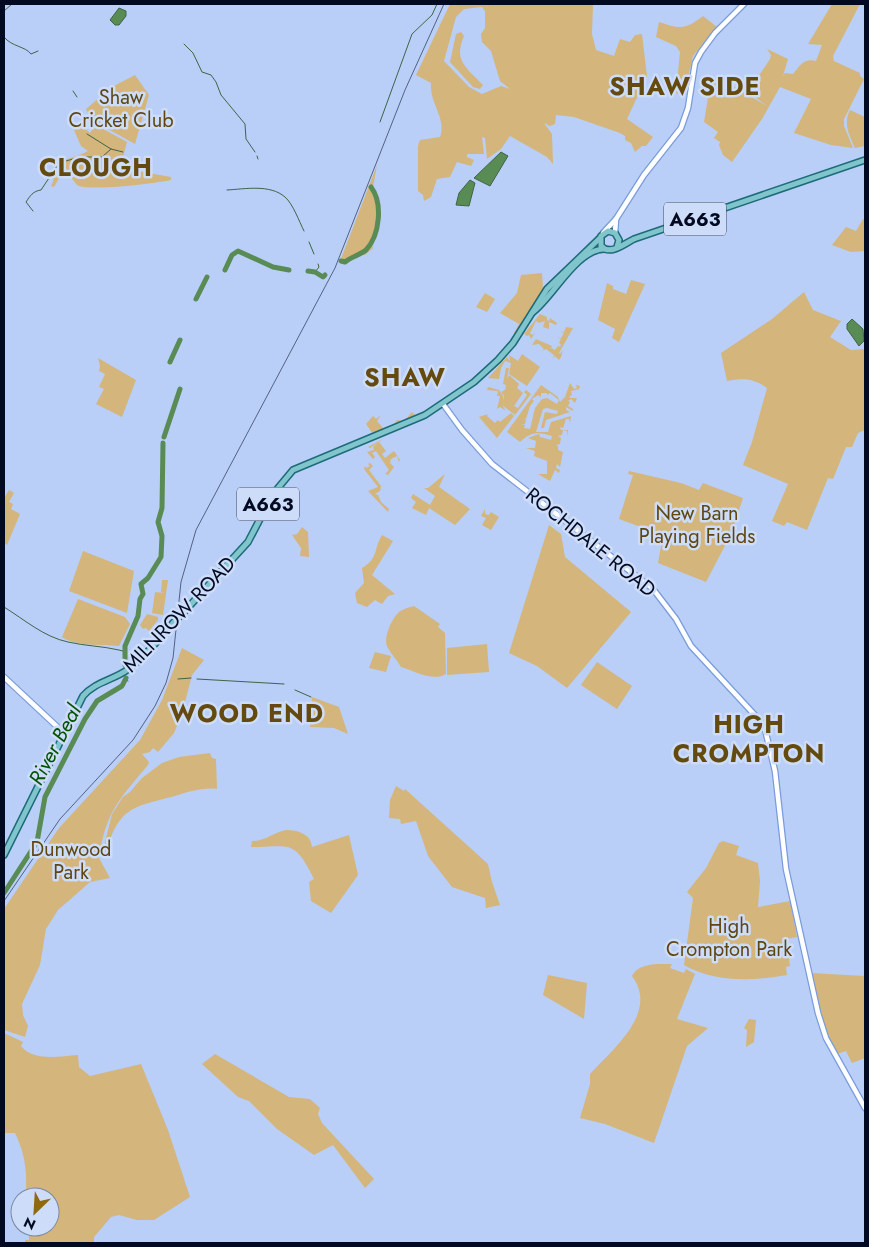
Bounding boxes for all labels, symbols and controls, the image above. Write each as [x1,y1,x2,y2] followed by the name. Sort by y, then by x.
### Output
[609,68,761,104] district label: SHAW SIDE
[68,83,174,135] park label: Shaw Cricket Club
[39,149,153,185] district label: CLOUGH
[664,202,726,235] road number: A663
[364,359,446,395] district label: SHAW
[519,481,662,604] street label: ROCHDALE ROAD
[237,488,299,520] road number: A663
[639,499,755,551] park label: New Barn Playing Fields
[116,550,242,679] street label: MILNROW ROAD
[170,695,324,731] district label: WOOD END
[21,698,89,791] water label: River Beal
[673,706,825,771] district label: HIGH CROMPTON
[30,835,112,887] park label: Dunwood Park
[666,912,792,964] park label: High Crompton Park
[10,1187,60,1237] north arrow
[20,1212,39,1235] text: N

